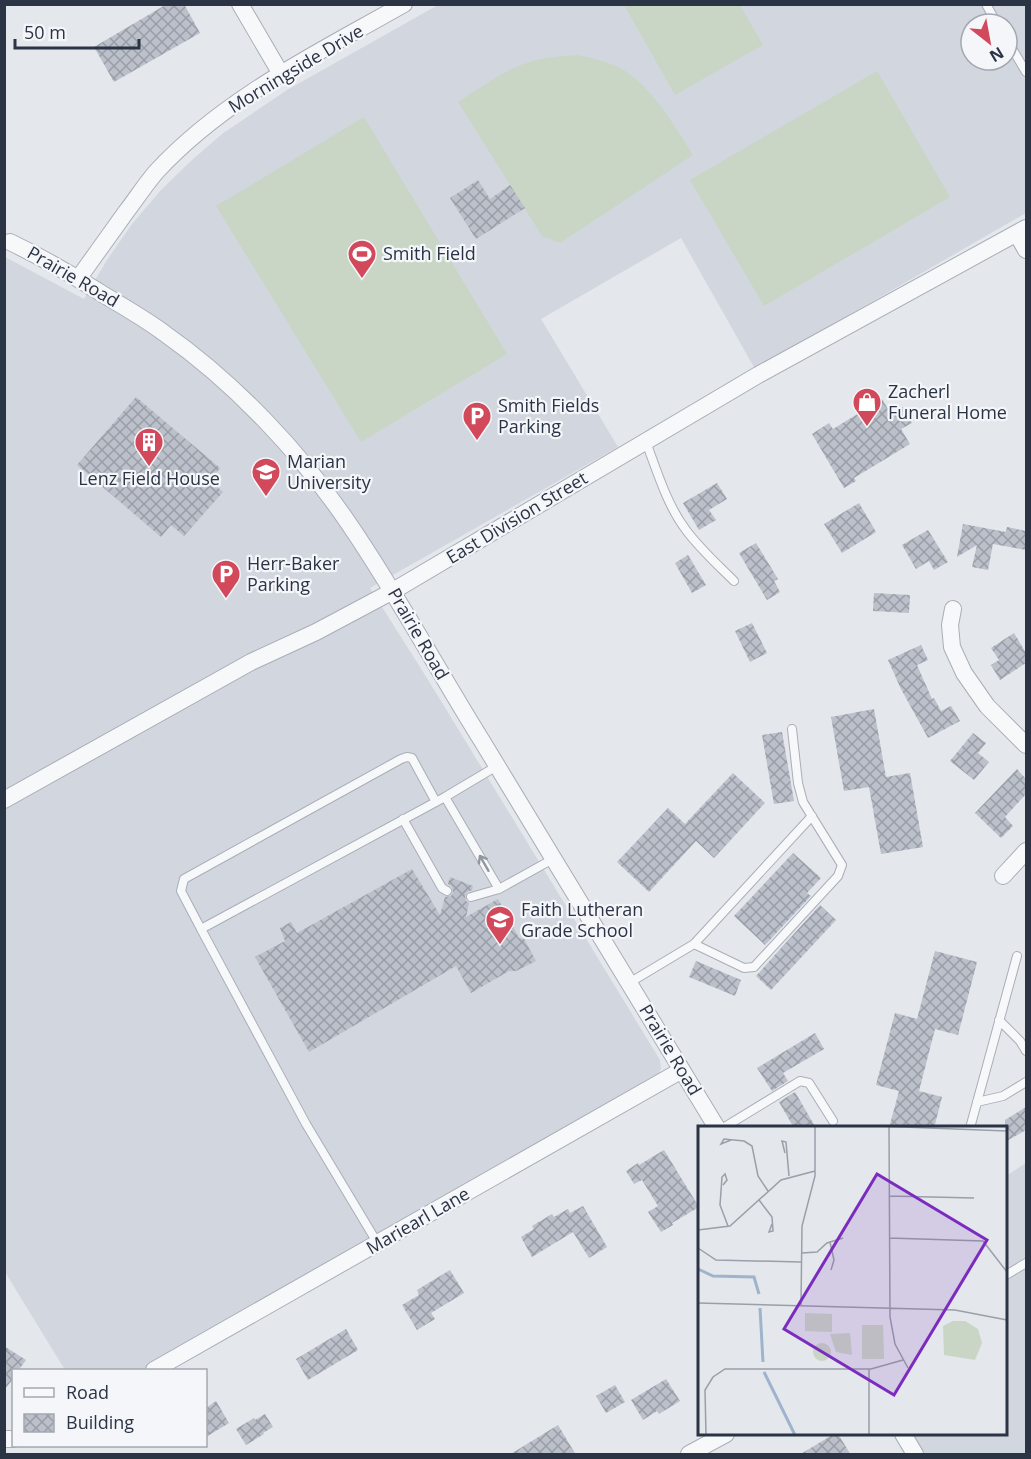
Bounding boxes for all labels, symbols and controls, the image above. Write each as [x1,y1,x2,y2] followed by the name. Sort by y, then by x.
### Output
[15,12,140,50] scale bar
[959,12,1019,72] north arrow
[223,18,368,118] street label: Morningside Drive
[24,20,66,44] text: 50 m
[985,42,1008,68] text: N
[346,238,378,280] sports icon: Smith Field
[23,240,124,312] street label: Prairie Road
[383,241,476,265] place label: Smith Field
[888,379,1007,424] place label: Zacherl Funeral Home
[851,386,883,428] shop icon: Zacherl Funeral Home
[498,393,599,438] place label: Smith Fields Parking
[461,400,493,442] parking icon: Smith Fields Parking
[133,426,165,468] building icon: Lenz Field House
[287,449,372,494] place label: Marian University
[250,456,282,498] school or university icon: Marian University
[441,465,592,569] street label: East Division Street
[78,466,220,490] place label: Lenz Field House
[247,551,340,596] place label: Herr-Baker Parking
[210,558,242,600] parking icon: Herr-Baker Parking
[383,583,455,684] street label: Prairie Road
[477,855,489,872] one-way arrow
[521,897,643,942] place label: Faith Lutheran Grade School
[484,904,516,946] school or university icon: Faith Lutheran Grade School
[634,999,708,1100] street label: Prairie Road
[698,1126,1007,1435] inset map
[362,1181,473,1259] street label: Mariearl Lane
[12,1369,207,1447] legend
[66,1380,109,1404] text: Road
[66,1410,134,1434] text: Building

